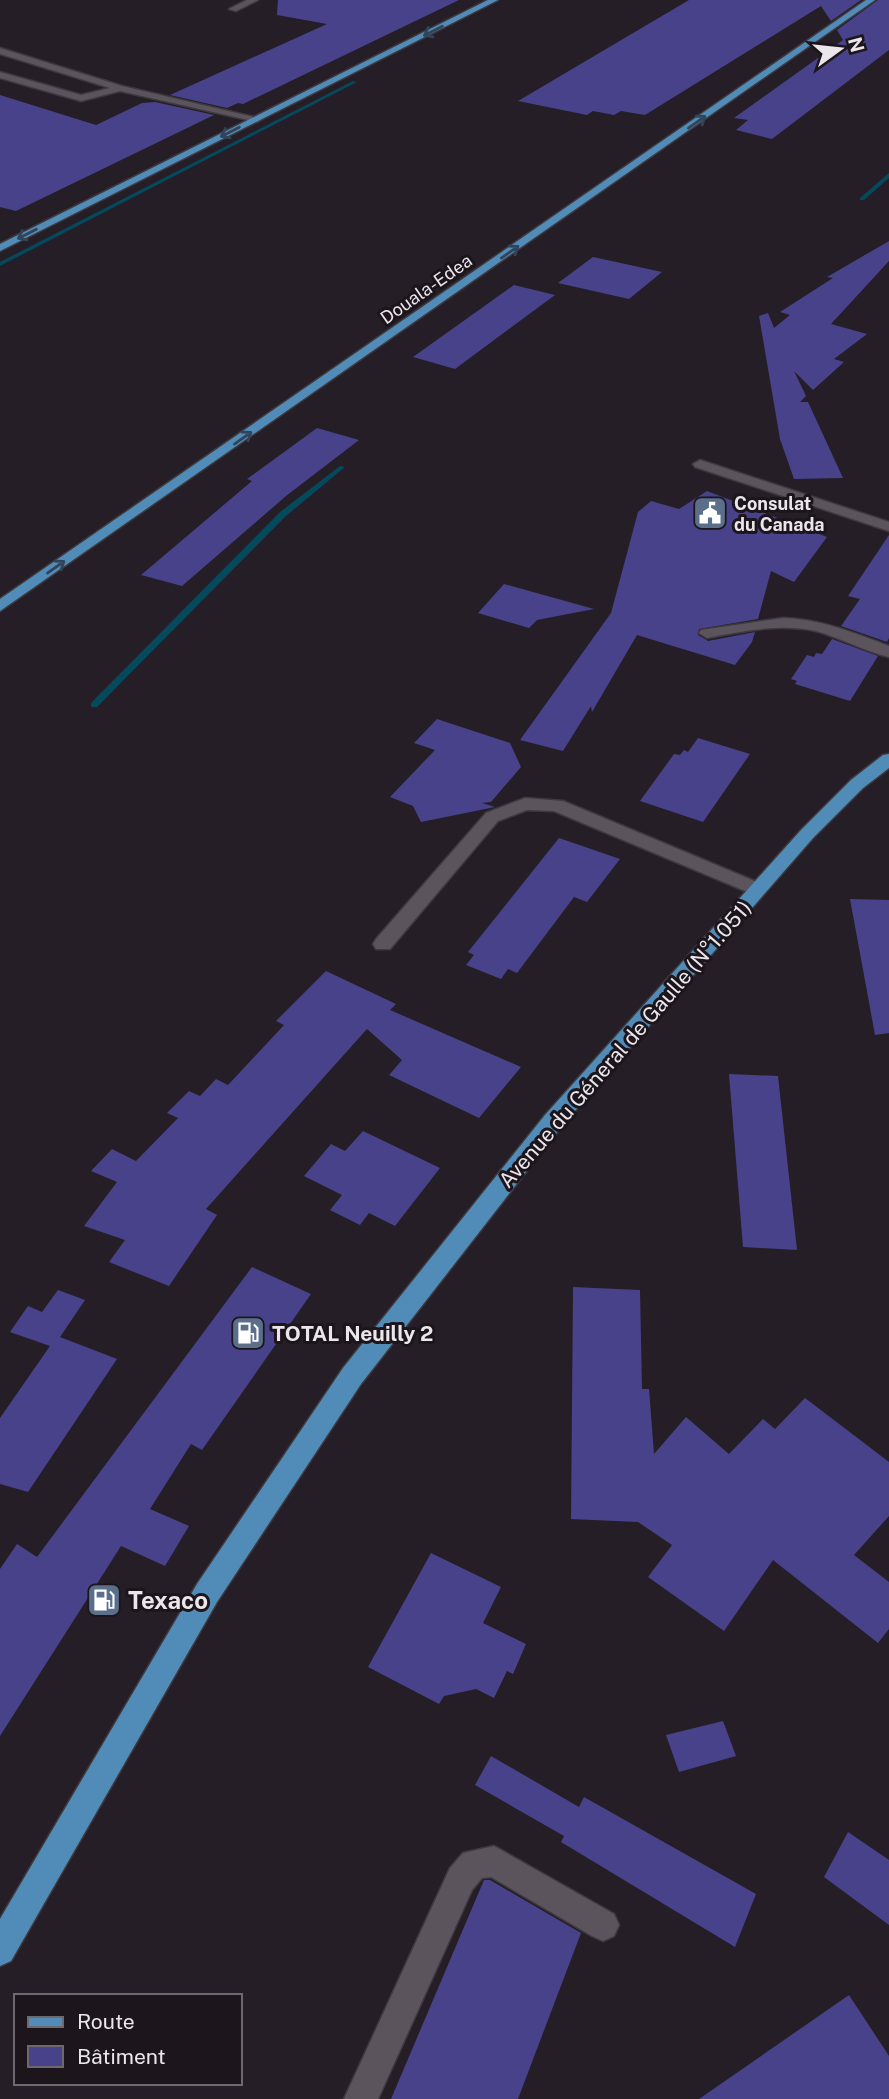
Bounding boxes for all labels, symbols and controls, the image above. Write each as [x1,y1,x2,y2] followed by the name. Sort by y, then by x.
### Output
[805,14,875,84] north arrow
[423,24,444,38] one-way arrow
[844,35,869,55] text: N
[687,115,706,129] one-way arrow
[220,126,241,140] one-way arrow
[17,228,37,242] one-way arrow
[500,245,519,259] one-way arrow
[376,250,476,328] street label: Douala-Edea
[233,431,252,445] one-way arrow
[734,493,825,535] place label: Consulat du Canada
[691,494,729,532] public building icon: Consulat du Canada
[46,560,65,574] one-way arrow
[493,895,757,1193] street label: Avenue du Géneral de Gaulle (N°1.051)
[229,1314,267,1352] fuel station icon: TOTAL Neuilly 2
[272,1321,433,1346] place label: TOTAL Neuilly 2
[85,1581,123,1619] fuel station icon: Texaco
[128,1586,208,1614] place label: Texaco
[14,1994,242,2085] legend
[77,2009,135,2034] text: Route
[77,2044,166,2069] text: Bâtiment

